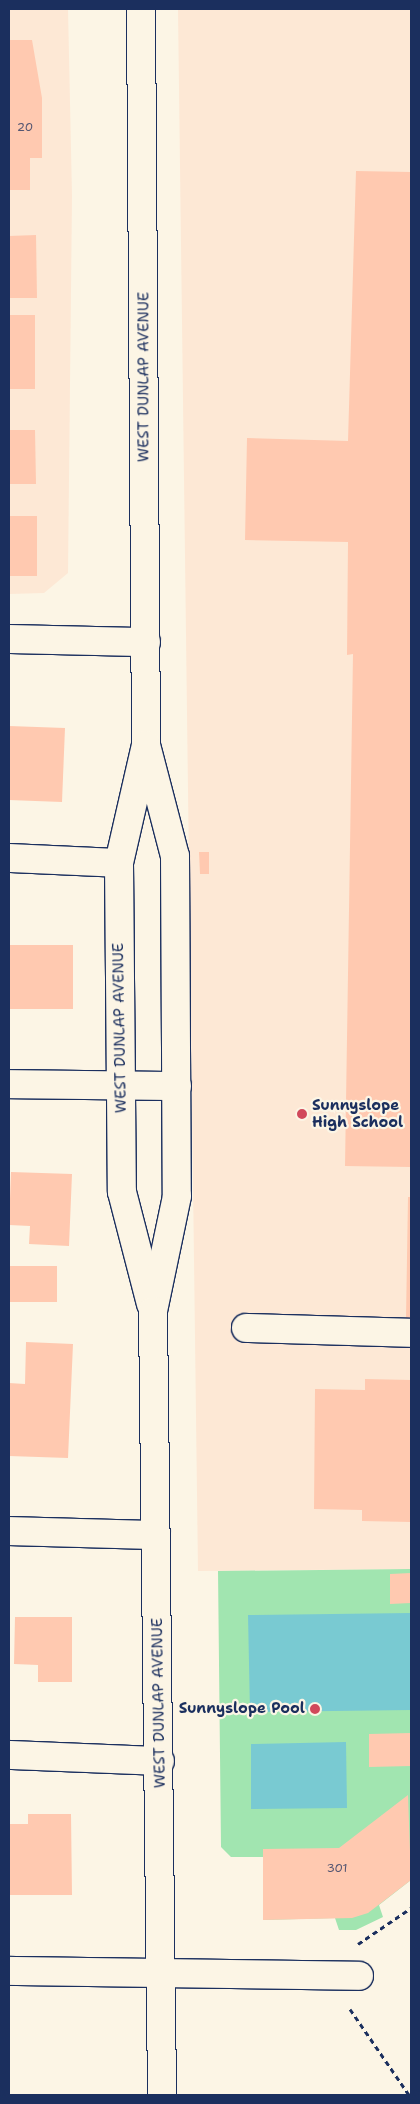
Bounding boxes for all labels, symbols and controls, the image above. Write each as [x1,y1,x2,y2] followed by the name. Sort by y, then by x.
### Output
[17,121,33,135] house number: 20
[135,292,153,462] street label: WEST DUNLAP AVENUE
[110,943,130,1113] street label: WEST DUNLAP AVENUE
[312,1096,403,1131] place label: Sunnyslope High School
[296,1108,308,1120] marker: Sunnyslope High School
[149,1618,169,1788] street label: WEST DUNLAP AVENUE
[179,1700,305,1718] place label: Sunnyslope Pool
[309,1703,321,1715] marker: Sunnyslope Pool
[326,1862,348,1876] house number: 301

